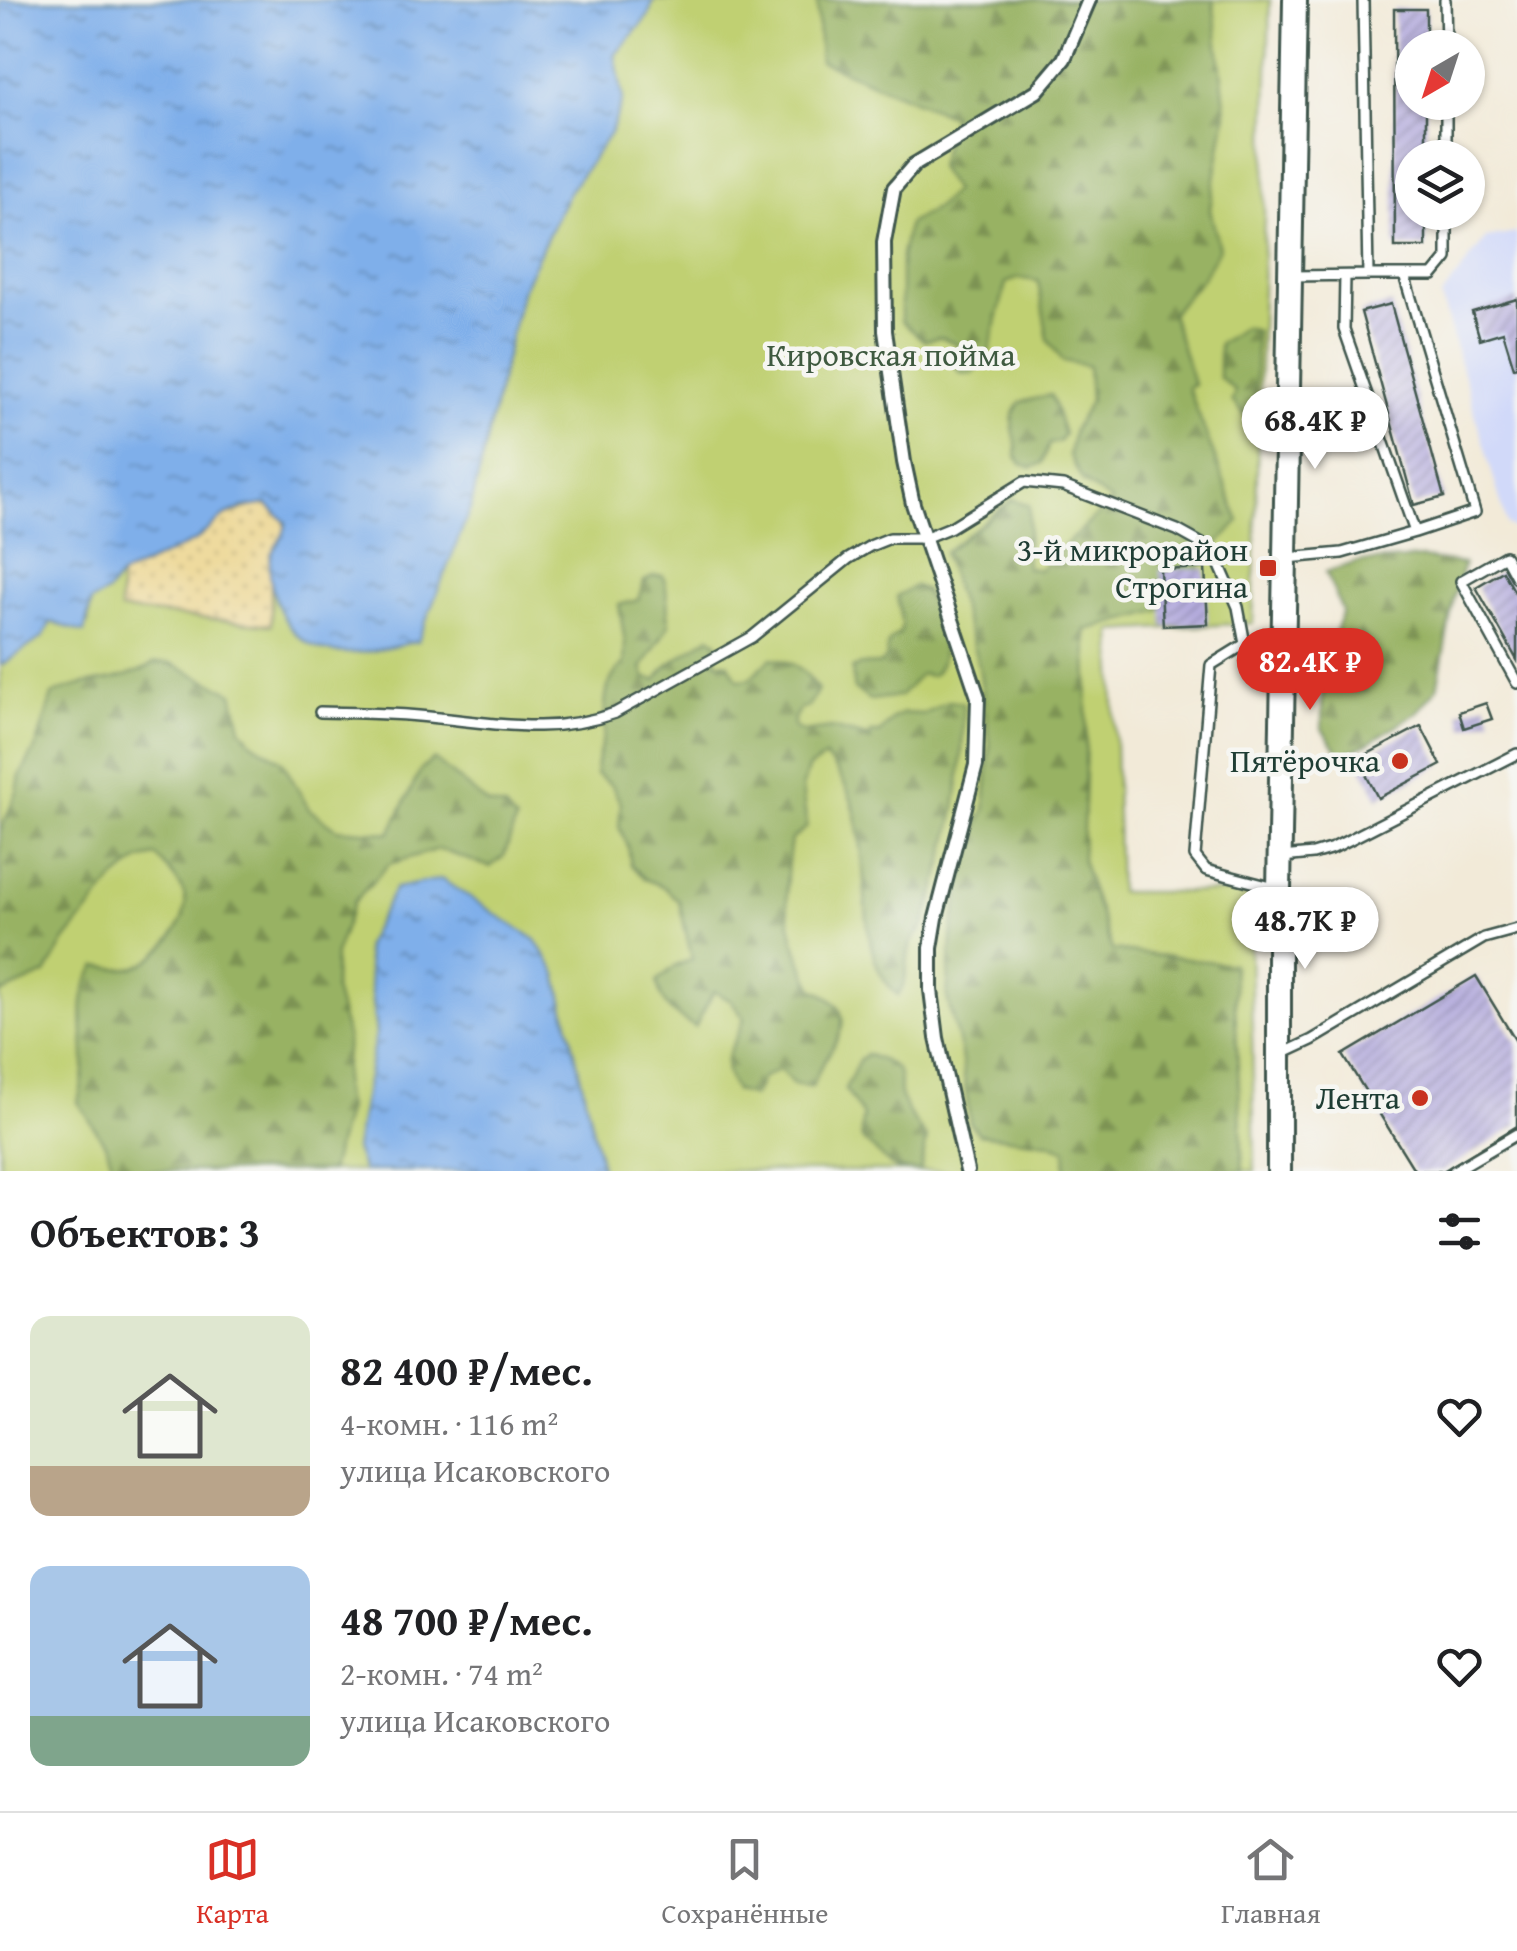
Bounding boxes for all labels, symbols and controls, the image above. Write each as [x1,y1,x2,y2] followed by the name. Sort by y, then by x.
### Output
[1395,30,1485,120] north arrow
[1395,30,1485,230] map controls
[1395,140,1485,230] button: layers
[767,331,1016,378] park label: Кировская пойма
[1223,387,1407,472] pin: 68.4K ₽
[1264,396,1366,443] text: 68.4K ₽
[1017,526,1249,610] place label: 3-й микрорайон Строгина
[1257,557,1279,579] marker: 3-й микрорайон Строгина
[1218,628,1402,713] pin: 82.4K ₽
[1259,637,1361,684] text: 82.4K ₽
[1230,737,1381,784] place label: Пятёрочка
[1389,750,1411,772] marker: Пятёрочка
[1213,887,1397,972] pin: 48.7K ₽
[1254,896,1356,943] text: 48.7K ₽
[1315,1074,1401,1121] place label: Лента
[1409,1087,1431,1109] marker: Лента
[30,1201,260,1262] text: Объектов: 3
[1432,1204,1487,1259] icon: filters
[340,1339,593,1400] text: 82 400 ₽/мес.
[110,1356,230,1476] icon: home
[1432,1389,1487,1444] icon: heart
[340,1400,558,1447] text: 4-комн. · 116 m²
[340,1447,610,1494] text: улица Исаковского
[340,1589,593,1650] text: 48 700 ₽/мес.
[110,1606,230,1726] icon: home
[1432,1639,1487,1694] icon: heart
[340,1650,543,1697] text: 2-комн. · 74 m²
[340,1697,610,1744] text: улица Исаковского
[196,1832,269,1933] tab: Карта
[661,1832,828,1933] tab: Сохранённые
[1221,1832,1321,1933] tab: Главная

